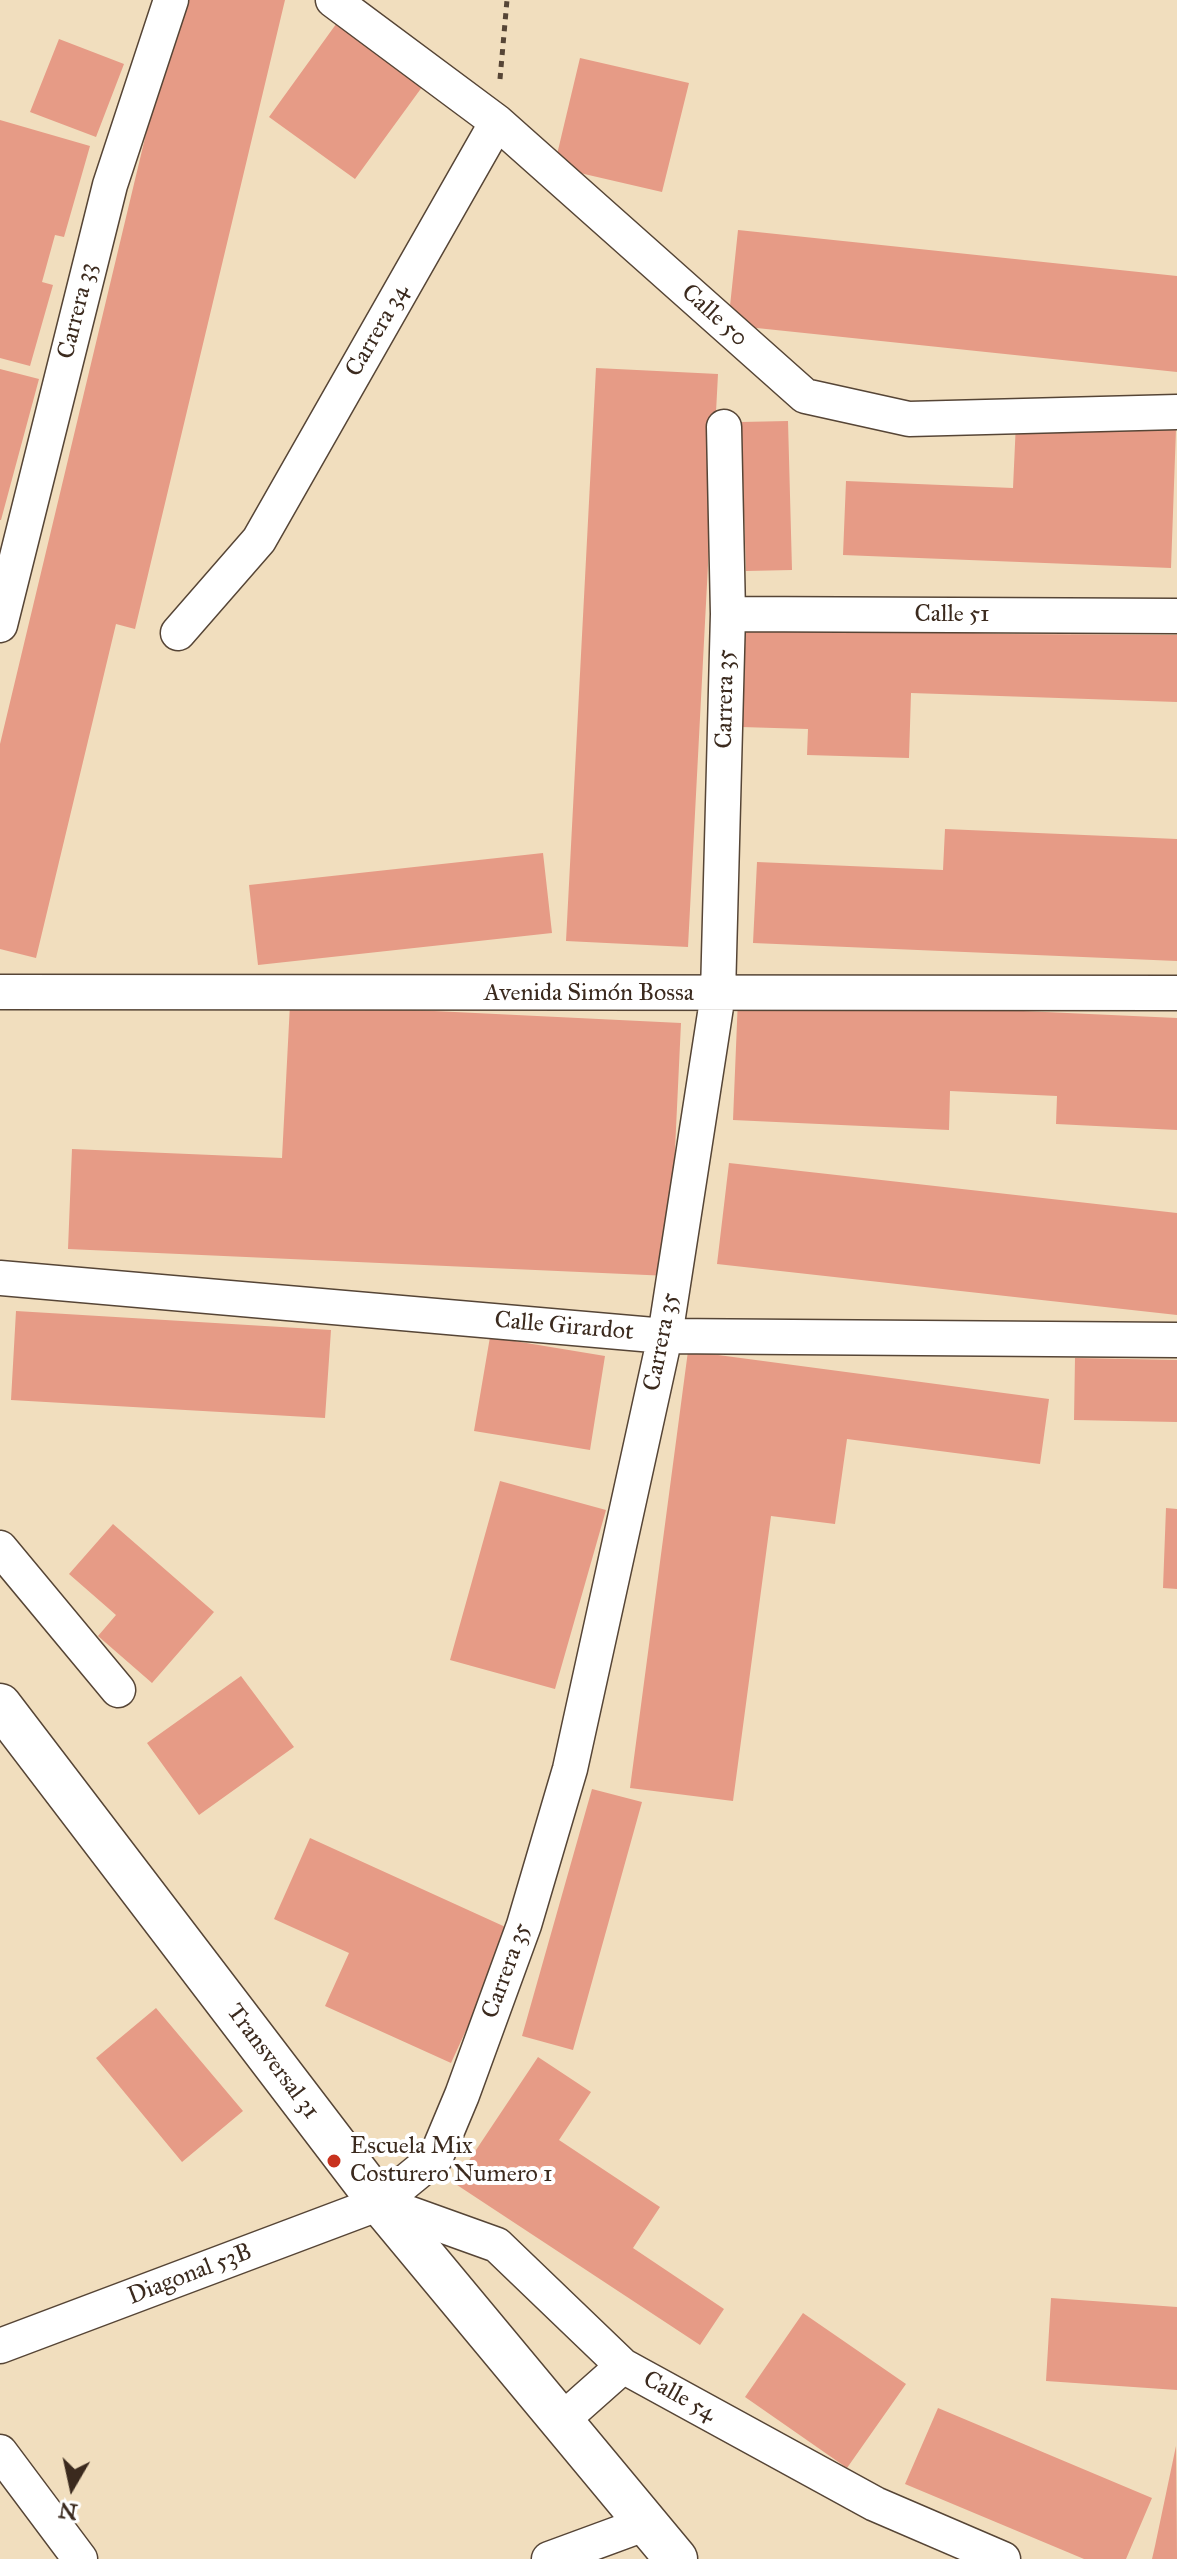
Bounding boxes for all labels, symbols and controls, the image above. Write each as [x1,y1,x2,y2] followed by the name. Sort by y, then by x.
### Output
[52,260,104,362] street label: Carrera 33
[675,279,753,353] street label: Calle 50
[340,280,416,382] street label: Carrera 34
[914,601,990,629] street label: Calle 51
[711,649,741,749] street label: Carrera 35
[484,980,694,1008] street label: Avenida Simón Bossa
[638,1290,686,1394] street label: Carrera 35
[493,1307,635,1347] street label: Calle Girardot
[476,1919,538,2023] street label: Carrera 35
[219,1999,325,2125] street label: Transversal 31
[350,2133,552,2189] place label: Escuela Mix Costurero Numero 1
[325,2152,343,2170] marker: Escuela Mix Costurero Numero 1
[124,2238,256,2312] street label: Diagonal 53B
[638,2365,720,2429] street label: Calle 54
[32,2447,112,2527] north arrow
[57,2496,80,2526] text: N

